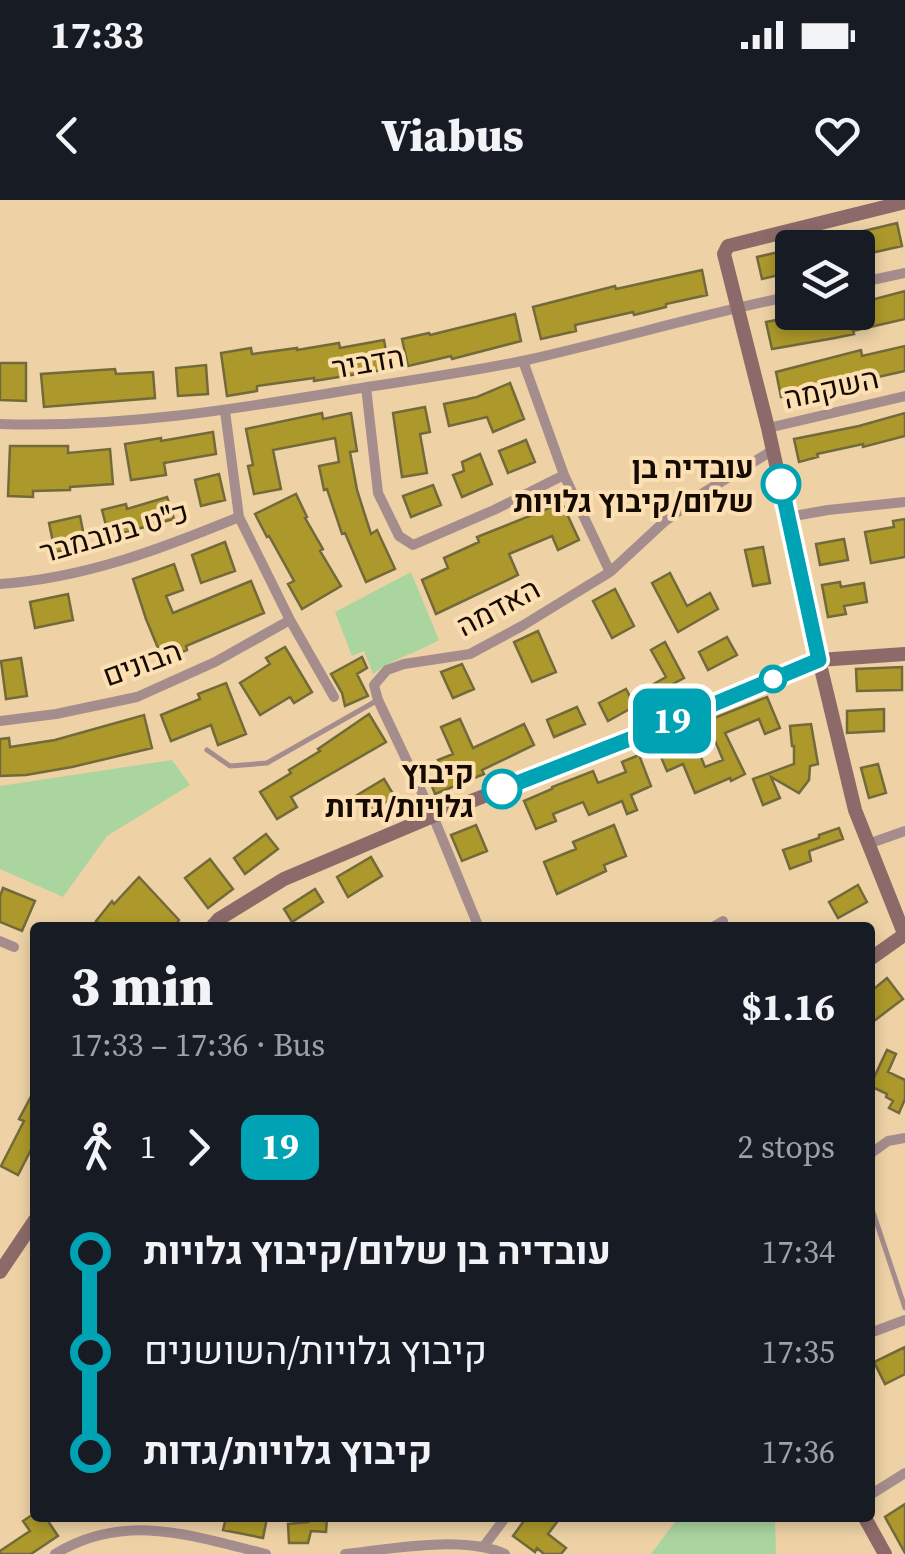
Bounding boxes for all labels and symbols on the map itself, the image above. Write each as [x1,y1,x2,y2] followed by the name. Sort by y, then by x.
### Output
[329,335,407,389] street label: הדביר
[779,357,883,419] street label: השקמה
[514,447,754,522] place label: עובדיה בן שלום/קיבוץ גלויות
[762,465,800,503] marker: עובדיה בן שלום/קיבוץ גלויות
[35,491,193,573] street label: כ"ט בנובמבר
[449,568,547,646] street label: האדמה
[97,630,187,696] street label: הבונים
[760,666,786,692] unlabelled marker
[627,688,717,754] line badge: 19
[326,752,474,827] place label: קיבוץ גלויות/גדות
[483,770,521,808] marker: קיבוץ גלויות/גדות

